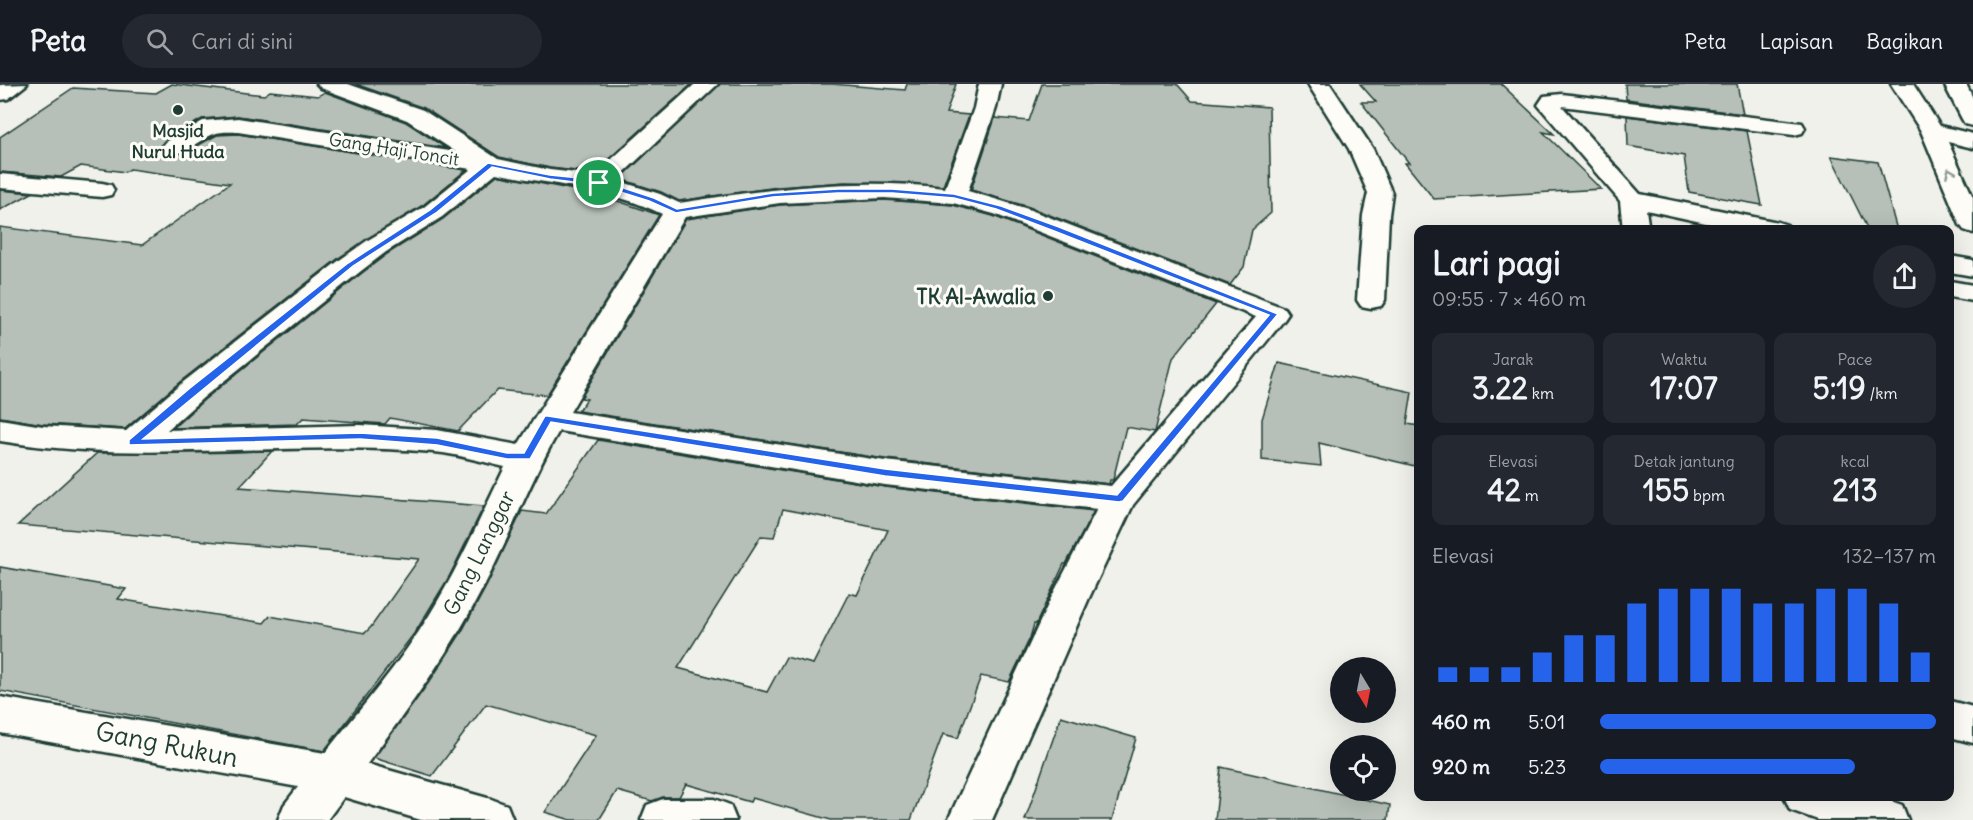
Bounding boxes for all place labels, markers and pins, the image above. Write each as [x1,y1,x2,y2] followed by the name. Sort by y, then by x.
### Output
[171,103,185,117] marker: Masjid Nurul Huda
[131,119,225,163] place label: Masjid Nurul Huda
[573,157,624,208] pin
[916,283,1036,310] place label: TK Al-Awalia
[1041,289,1055,303] marker: TK Al-Awalia

